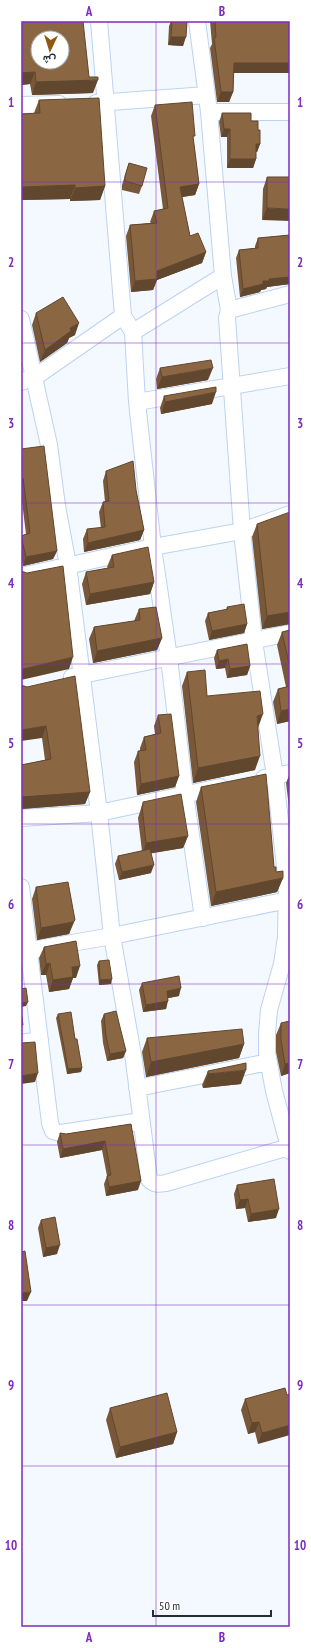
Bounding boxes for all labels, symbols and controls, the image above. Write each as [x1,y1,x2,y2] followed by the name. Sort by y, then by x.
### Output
[85,3,93,20] text: A
[219,3,225,20] text: B
[30,30,70,70] north arrow
[42,53,56,67] text: ش
[8,94,14,111] text: 1
[297,94,303,111] text: 1
[8,254,14,271] text: 2
[297,254,303,271] text: 2
[8,415,14,432] text: 3
[297,415,303,432] text: 3
[8,575,15,592] text: 4
[297,575,304,592] text: 4
[8,735,14,752] text: 5
[297,735,303,752] text: 5
[8,896,14,913] text: 6
[297,896,303,913] text: 6
[8,1056,14,1073] text: 7
[297,1056,303,1073] text: 7
[8,1217,14,1234] text: 8
[297,1217,303,1234] text: 8
[8,1377,14,1394] text: 9
[297,1377,303,1394] text: 9
[5,1537,17,1554] text: 10
[294,1537,306,1554] text: 10
[153,1592,271,1618] scale bar
[159,1598,180,1613] text: 50 m
[85,1629,93,1646] text: A
[219,1629,225,1646] text: B

